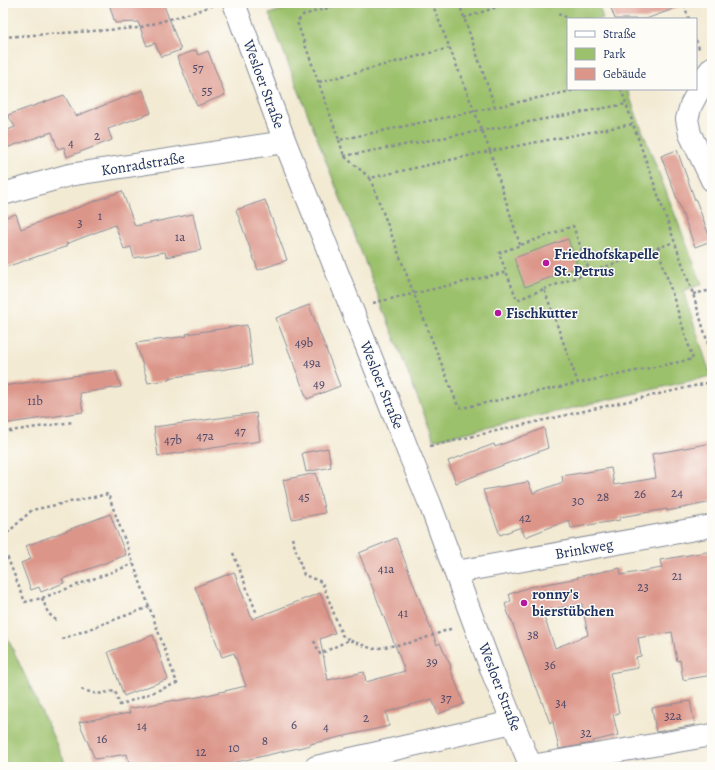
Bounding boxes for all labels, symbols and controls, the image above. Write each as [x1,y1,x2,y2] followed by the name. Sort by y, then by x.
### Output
[567,18,697,90] legend
[603,26,636,42] text: Straße
[238,36,289,131] street label: Wesloer Straße
[603,46,626,62] text: Park
[192,59,204,76] house number: 57
[603,66,646,82] text: Gebäude
[201,82,213,99] house number: 55
[94,127,100,144] house number: 2
[68,134,74,151] house number: 4
[100,147,187,180] street label: Konradstraße
[98,207,103,224] house number: 1
[77,214,83,231] house number: 3
[175,228,185,245] house number: 1a
[554,244,659,281] place label: Friedhofskapelle St. Petrus
[541,258,551,268] marker: Friedhofskapelle St. Petrus
[506,303,578,323] place label: Fischkutter
[493,308,503,318] marker: Fischkutter
[295,334,314,351] house number: 49b
[355,337,409,432] street label: Wesloer Straße
[303,354,321,371] house number: 49a
[313,375,325,392] house number: 49
[27,392,43,409] house number: 11b
[234,422,246,439] house number: 47
[196,427,214,444] house number: 47a
[164,431,182,448] house number: 47b
[671,484,683,501] house number: 24
[634,485,646,502] house number: 26
[298,488,310,505] house number: 45
[597,488,609,505] house number: 28
[572,492,584,509] house number: 30
[519,509,531,526] house number: 42
[553,534,615,564] street label: Brinkweg
[378,560,394,577] house number: 41a
[672,567,683,584] house number: 21
[637,578,649,595] house number: 23
[531,584,615,621] place label: ronny's bierstübchen
[519,598,529,608] marker: ronny's bierstübchen
[398,604,409,621] house number: 41
[527,626,539,643] house number: 38
[474,639,526,734] street label: Wesloer Straße
[426,653,438,670] house number: 39
[544,656,556,673] house number: 36
[441,689,452,706] house number: 37
[555,694,567,711] house number: 34
[664,707,682,724] house number: 32a
[363,709,369,726] house number: 2
[291,716,297,733] house number: 6
[137,717,147,734] house number: 14
[323,718,329,735] house number: 4
[580,724,592,741] house number: 32
[97,730,107,747] house number: 16
[262,732,268,749] house number: 8
[228,739,240,756] house number: 10
[196,743,206,760] house number: 12

